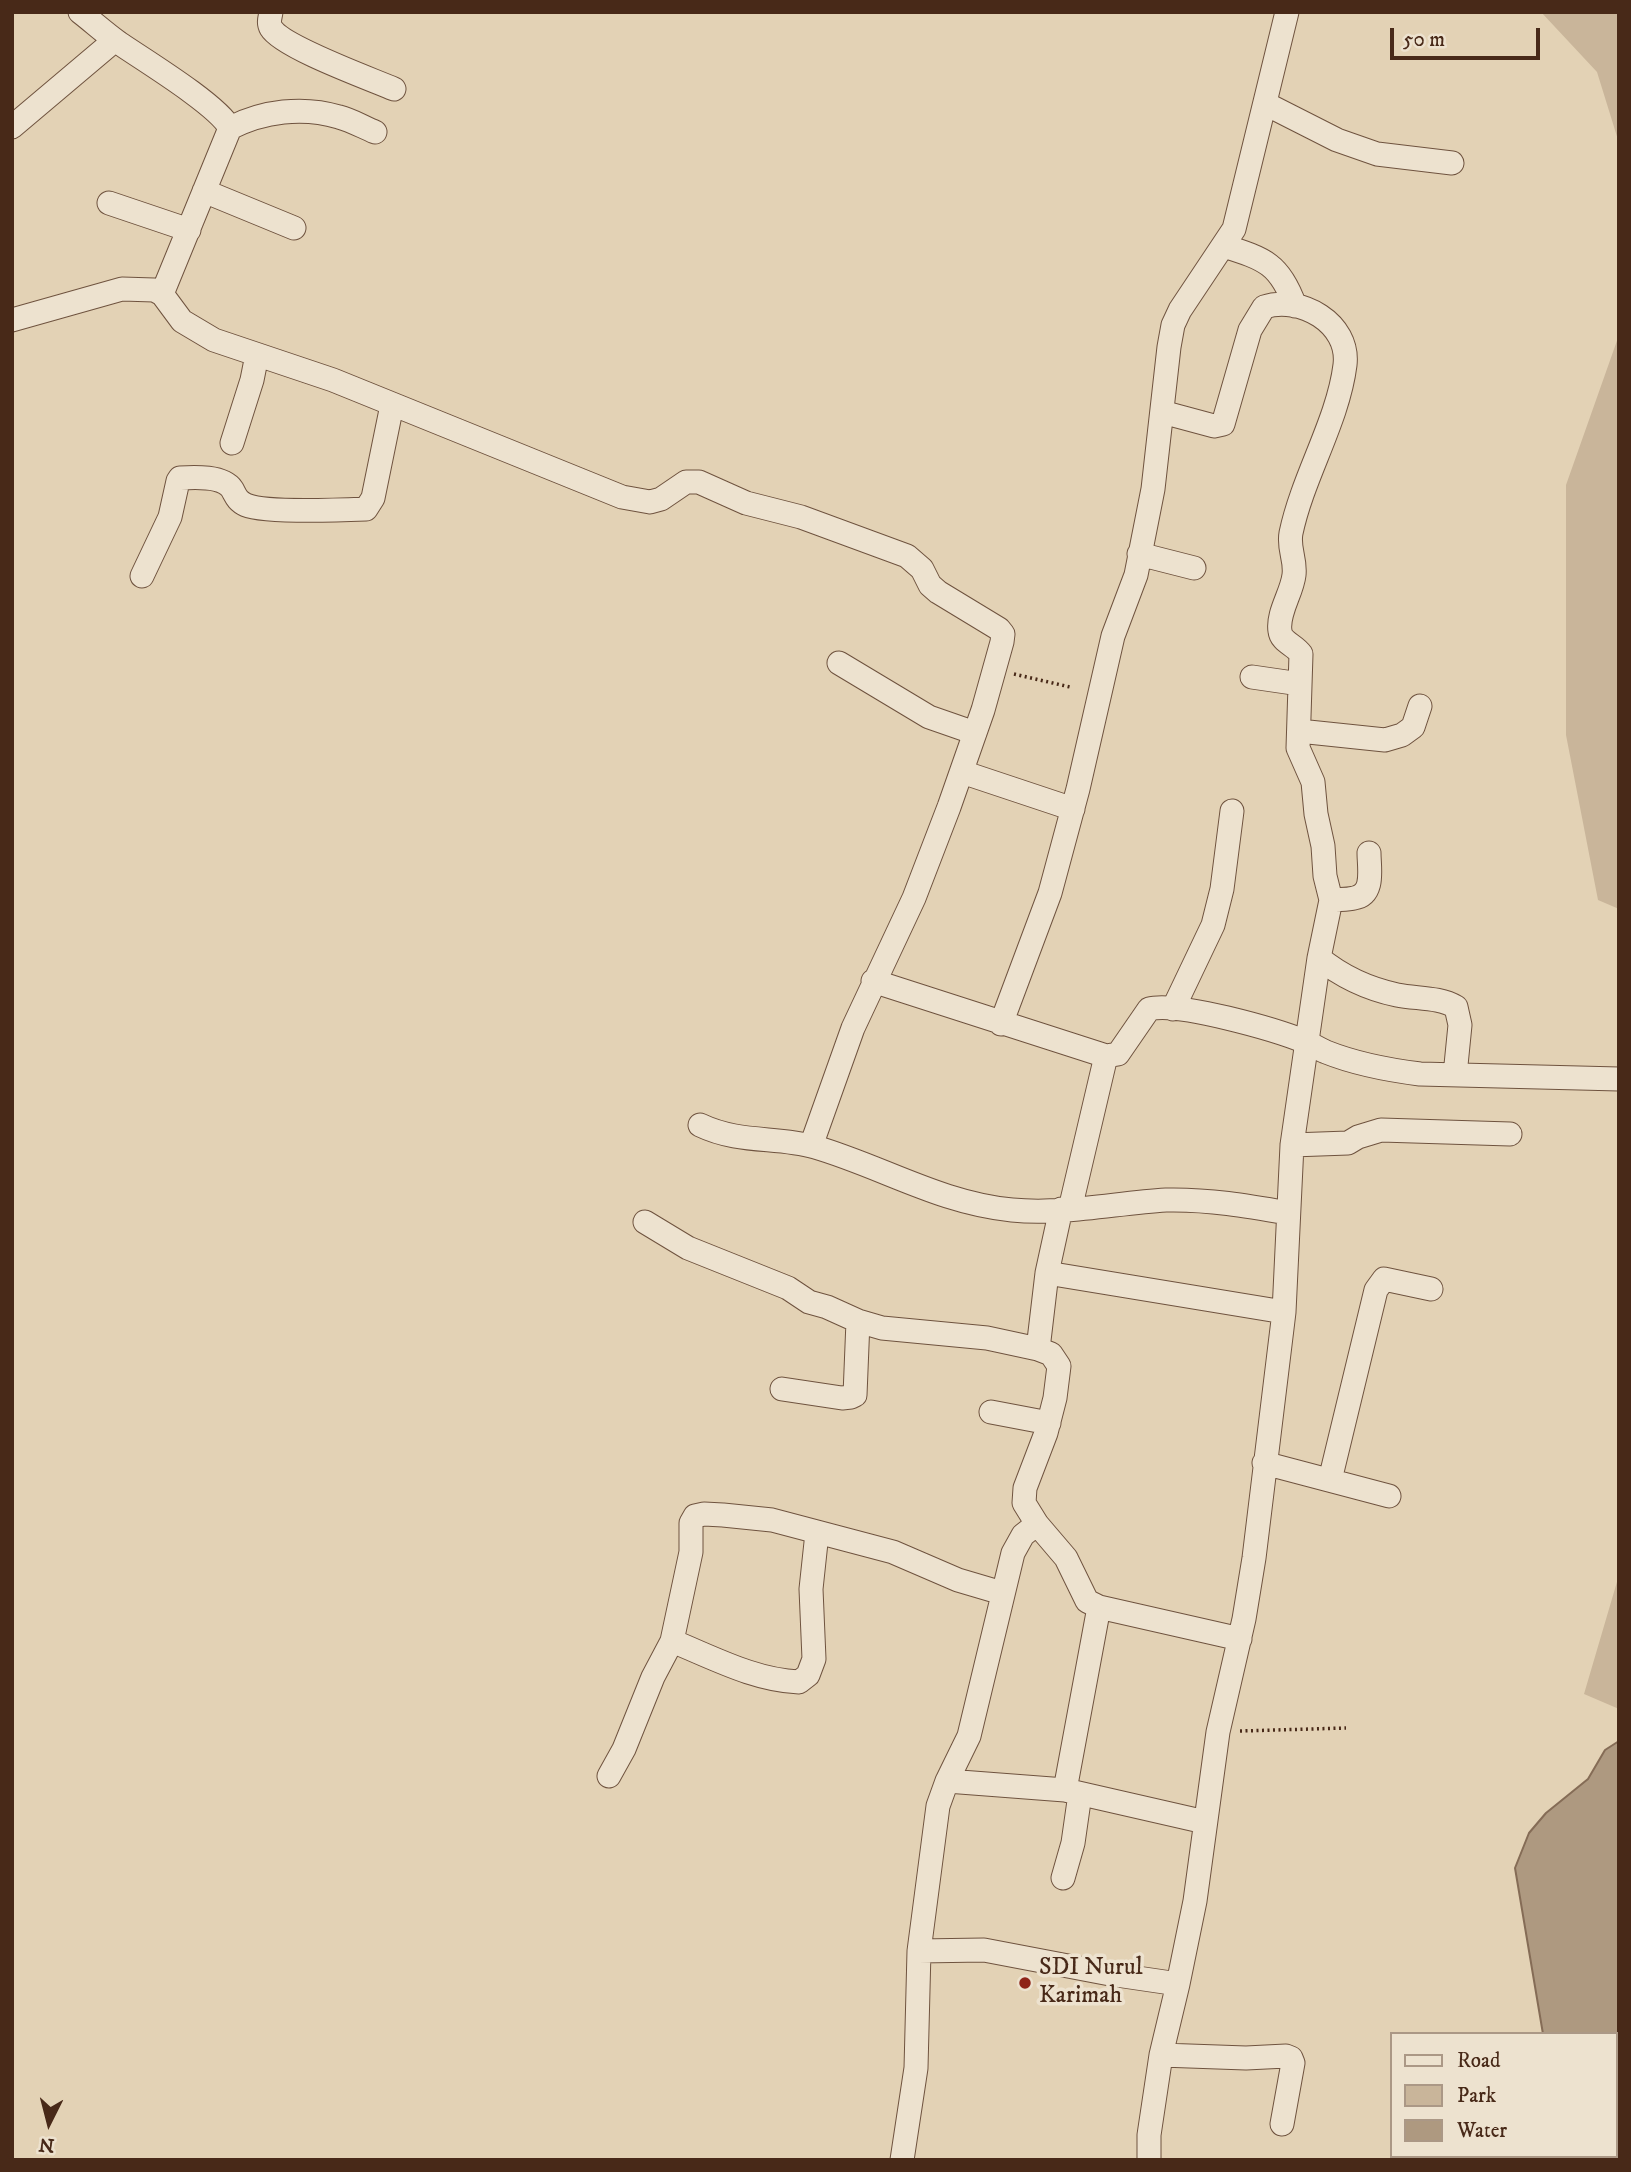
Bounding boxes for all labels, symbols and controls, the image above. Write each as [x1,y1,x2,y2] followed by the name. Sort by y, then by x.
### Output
[1393,14,1544,58] scale bar
[1403,27,1445,53] text: 50 m
[1039,1955,1143,2011] place label: SDI Nurul Karimah
[1017,1975,1033,1991] marker: SDI Nurul Karimah
[1390,2032,1617,2158] legend
[1457,2048,1501,2074] text: Road
[1457,2083,1496,2109] text: Park
[14,2088,84,2158] north arrow
[1457,2118,1507,2144] text: Water
[38,2132,56,2157] text: N

